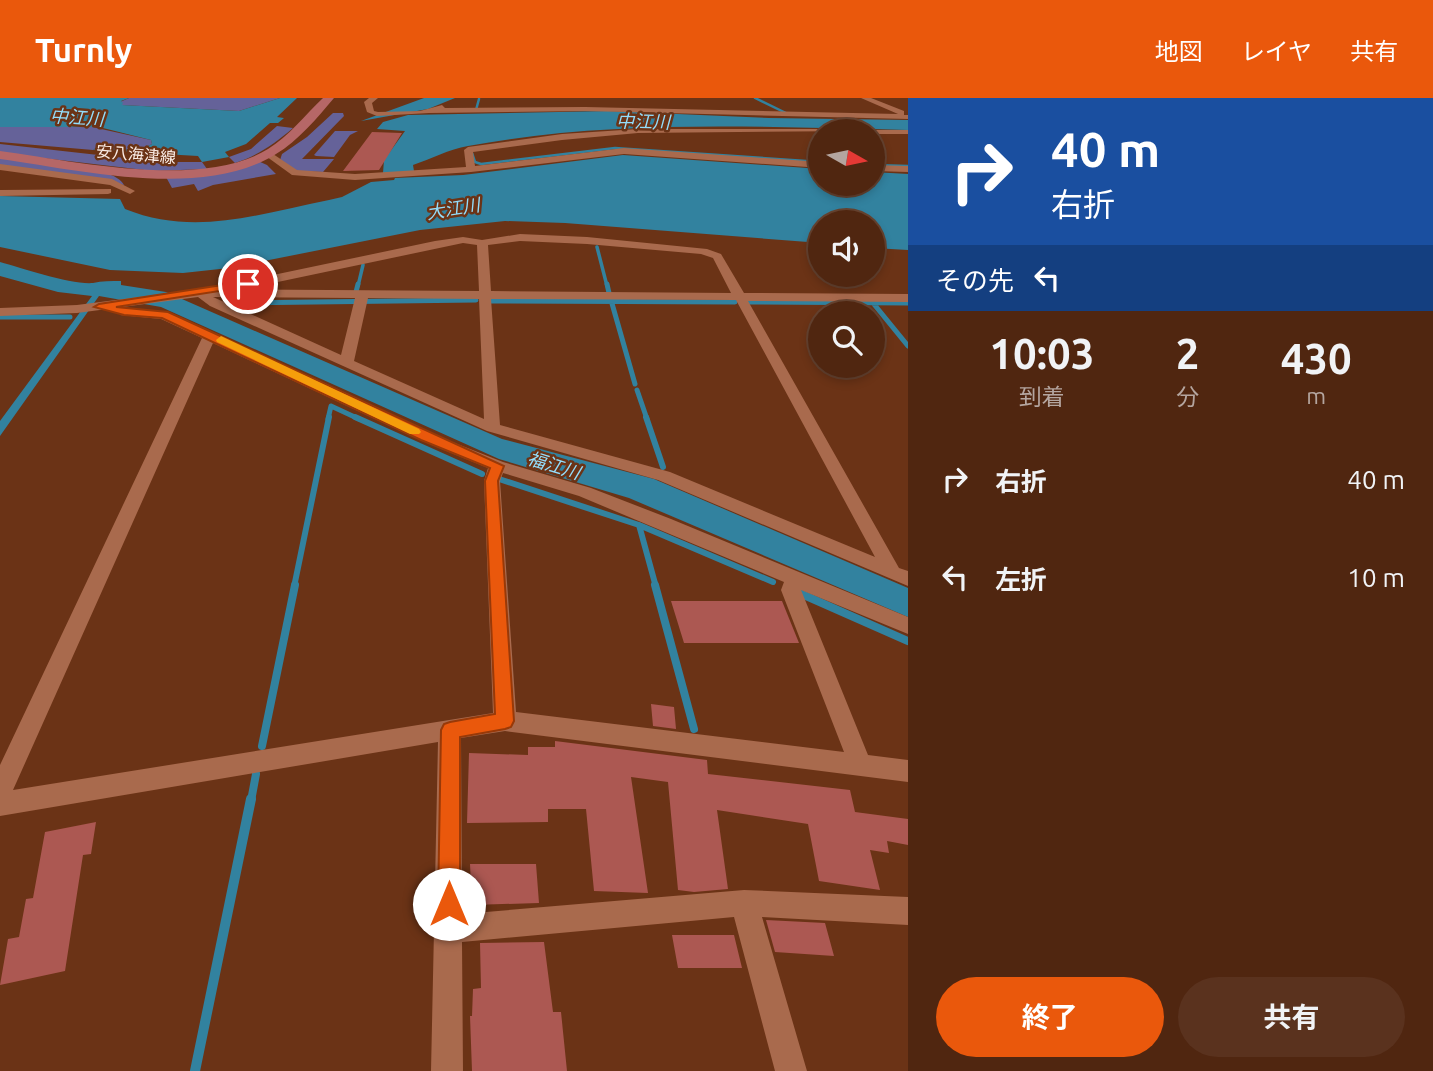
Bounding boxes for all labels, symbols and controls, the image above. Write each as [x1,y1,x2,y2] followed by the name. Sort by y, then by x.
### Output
[35,31,132,68] text: Turnly
[1155,38,1203,65] text: 地図
[1241,38,1312,65] text: レイヤ
[1350,38,1398,65] text: 共有
[49,105,107,129] water label: 中江川
[616,111,672,132] water label: 中江川
[808,119,886,196] north arrow
[808,119,885,378] map controls
[1051,121,1160,176] text: 40 m
[936,126,1027,217] icon: right
[95,142,177,166] street label: 安八海津線
[1051,186,1115,222] text: 右折
[425,194,483,222] water label: 大江川
[808,210,885,287] button: sound
[218,254,278,314] pin
[1028,259,1066,297] icon: left
[229,265,267,303] icon: arrive
[936,266,1014,295] text: その先
[808,301,885,378] button: search
[989,330,1094,377] text: 10:03
[1176,330,1199,377] text: 2
[1281,335,1352,382] text: 430
[1306,383,1326,408] text: m
[1019,384,1065,409] text: 到着
[1176,384,1199,409] text: 分
[525,448,585,483] water label: 福江川
[936,460,974,498] icon: right
[1347,465,1405,494] text: 40 m
[995,467,1047,496] text: 右折
[936,558,974,596] icon: left
[1347,563,1405,592] text: 10 m
[995,565,1047,594] text: 左折
[412,867,486,941] position arrow
[936,977,1164,1057] button: 終了
[1178,977,1405,1057] button: 共有

